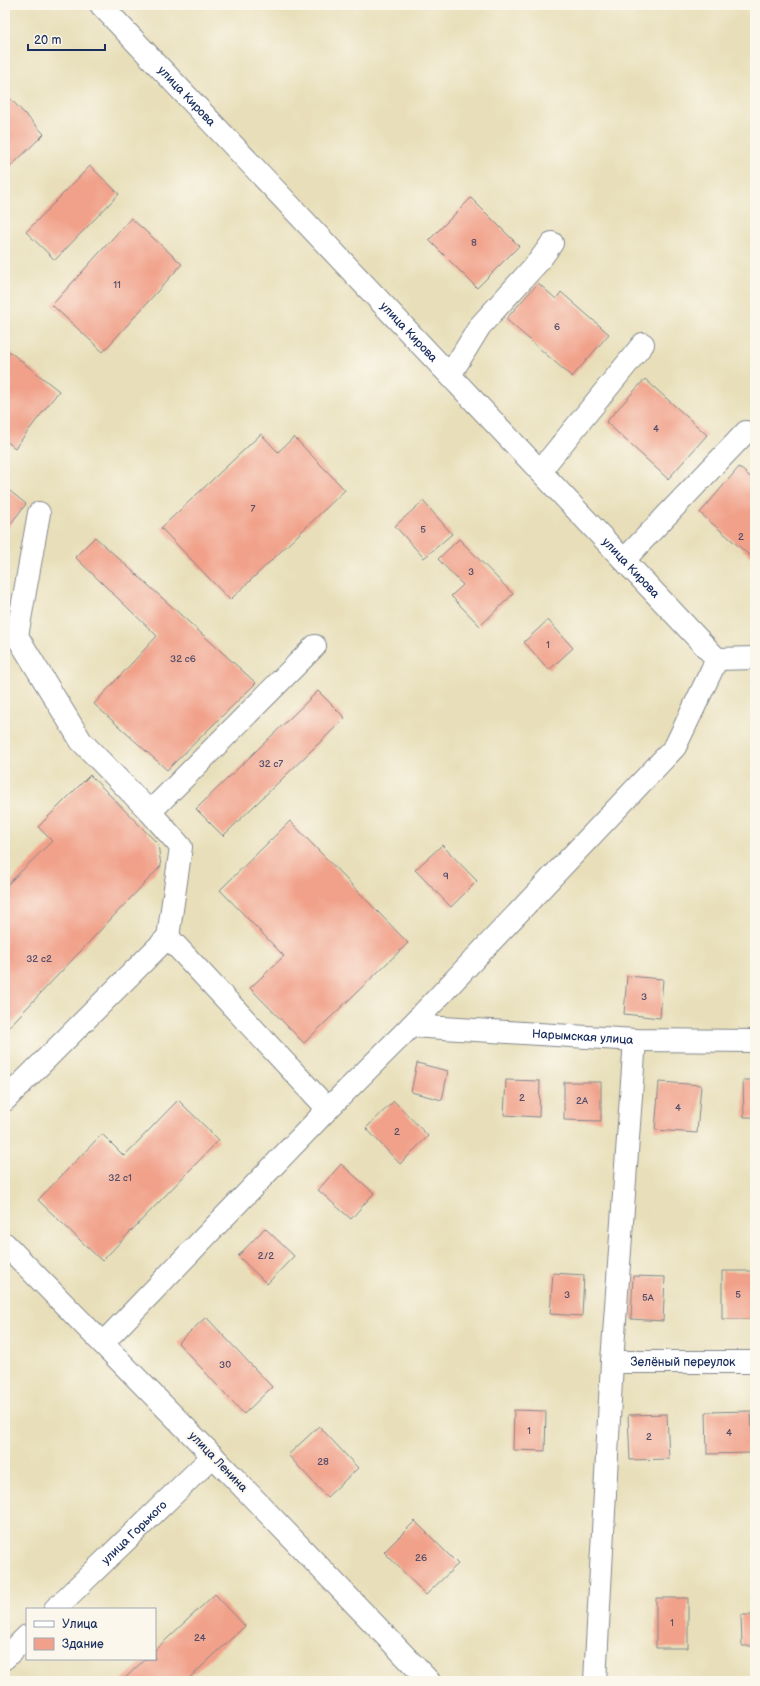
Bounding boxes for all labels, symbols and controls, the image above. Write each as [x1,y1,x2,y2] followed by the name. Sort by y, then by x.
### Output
[28,26,105,52] scale bar
[34,33,61,48] text: 20 m
[155,63,219,129] street label: улица Кирова
[471,237,477,249] house number: 8
[113,279,121,291] house number: 11
[377,299,441,365] street label: улица Кирова
[554,321,560,333] house number: 6
[653,423,659,435] house number: 4
[251,503,256,515] house number: 7
[420,524,426,536] house number: 5
[738,531,744,543] house number: 2
[599,534,663,601] street label: улица Кирова
[468,566,474,578] house number: 3
[546,639,550,651] house number: 1
[170,653,196,665] house number: 32 с6
[259,758,283,770] house number: 32 с7
[443,870,449,882] house number: 9
[26,953,52,965] house number: 32 с2
[641,991,647,1003] house number: 3
[531,1026,634,1047] street label: Нарымская улица
[519,1092,525,1104] house number: 2
[576,1095,589,1107] house number: 2А
[675,1102,681,1114] house number: 4
[394,1126,400,1138] house number: 2
[108,1172,132,1184] house number: 32 с1
[258,1250,274,1262] house number: 2/2
[564,1289,570,1301] house number: 3
[735,1289,741,1301] house number: 5
[642,1292,655,1304] house number: 5А
[631,1355,736,1370] street label: Зелёный переулок
[219,1359,231,1371] house number: 30
[527,1425,531,1437] house number: 1
[726,1427,732,1439] house number: 4
[185,1429,251,1495] street label: улица Ленина
[646,1431,652,1443] house number: 2
[317,1456,329,1468] house number: 28
[98,1497,170,1568] street label: улица Горького
[415,1552,427,1564] house number: 26
[26,1608,156,1660] legend
[62,1617,98,1632] text: Улица
[670,1617,674,1629] house number: 1
[194,1632,206,1644] house number: 24
[62,1637,104,1652] text: Здание

